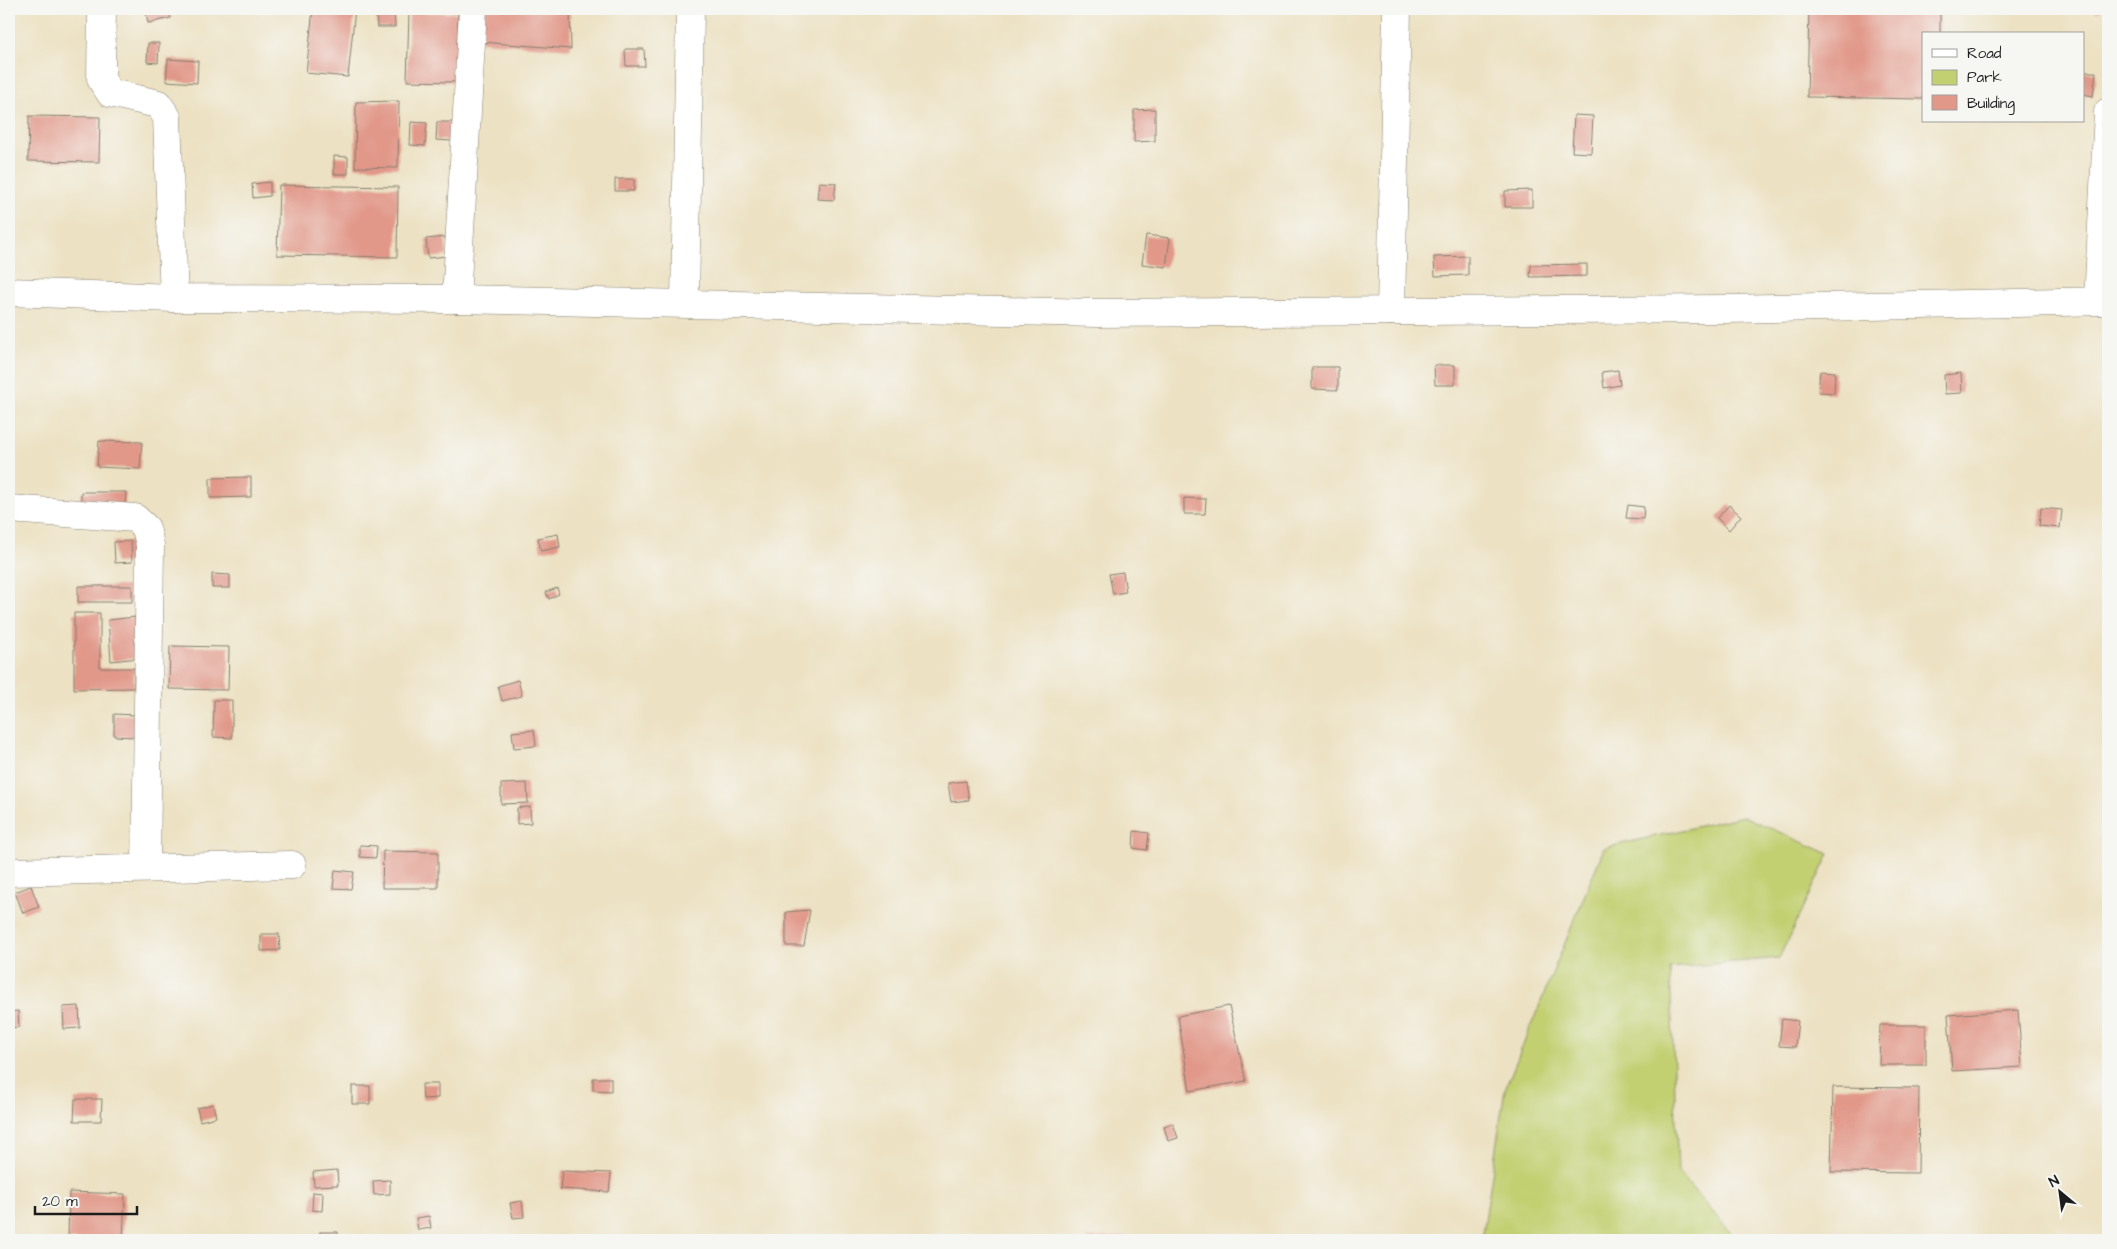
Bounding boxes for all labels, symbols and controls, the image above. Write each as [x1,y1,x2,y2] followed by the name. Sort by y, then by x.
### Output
[1922,32,2084,122] legend
[1967,43,2002,64] text: Road
[1967,67,2002,88] text: Park
[1967,93,2015,115] text: Building
[2034,1166,2084,1216] north arrow
[2045,1171,2063,1192] text: N
[35,1184,138,1216] scale bar
[42,1191,78,1212] text: 20 m

